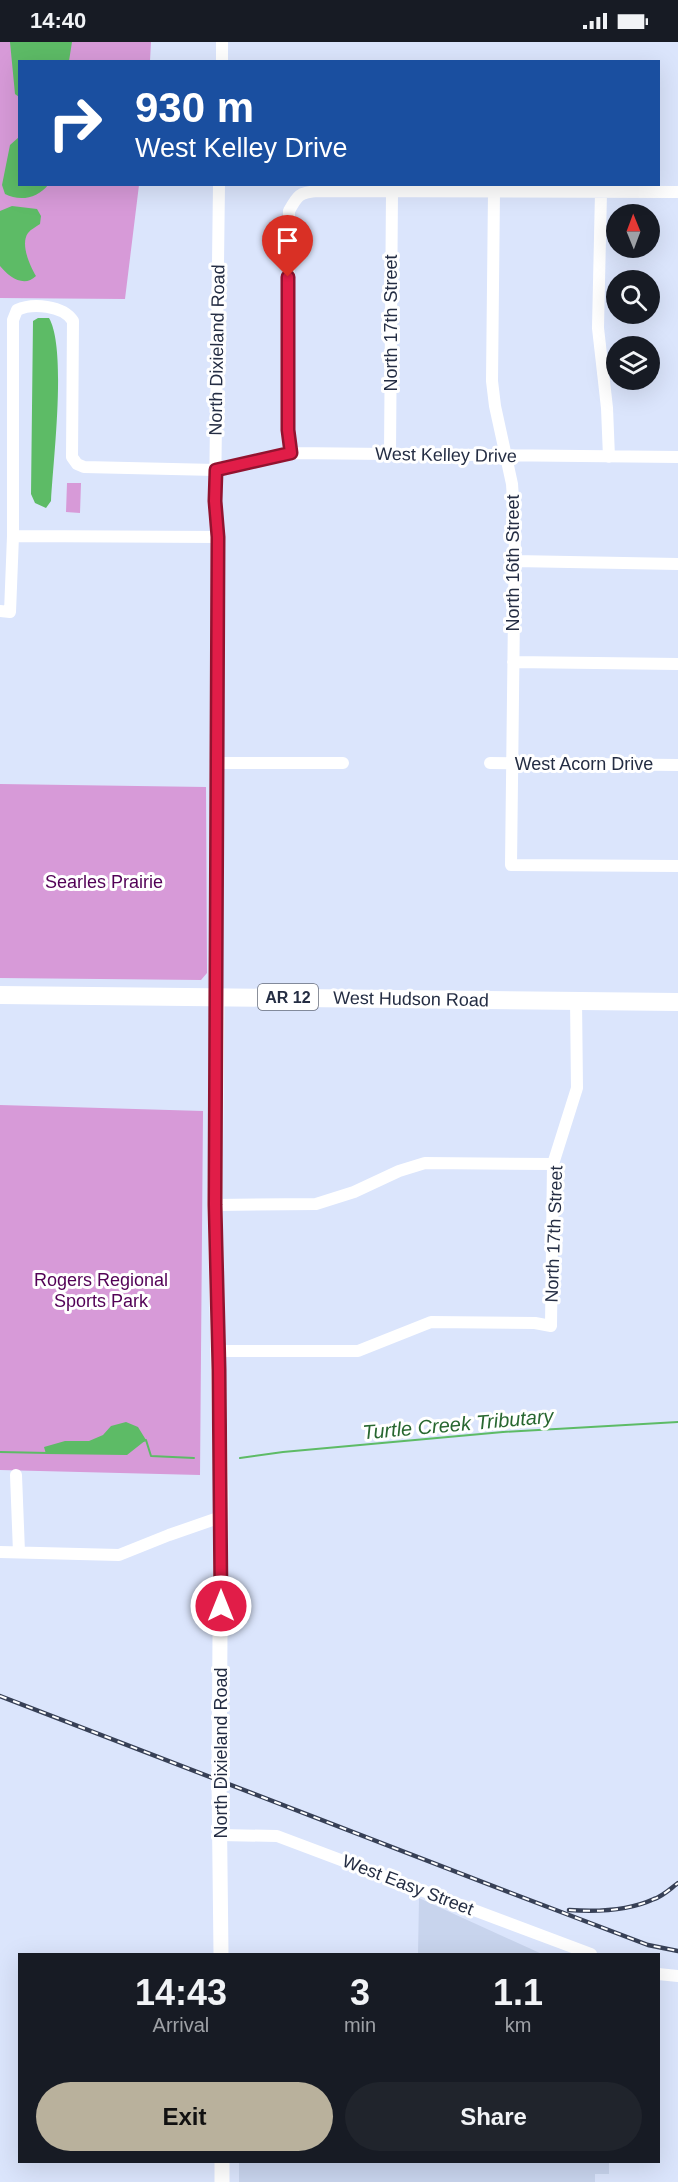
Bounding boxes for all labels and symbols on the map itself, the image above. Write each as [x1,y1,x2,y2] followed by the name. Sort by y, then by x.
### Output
[606,204,660,258] north arrow
[262,215,313,277] pin
[381,254,401,392] street label: North 17th Street
[206,264,228,436] street label: North Dixieland Road
[375,444,517,466] street label: West Kelley Drive
[503,494,523,632] street label: North 16th Street
[515,754,653,774] street label: West Acorn Drive
[45,872,163,892] park label: Searles Prairie
[258,984,318,1010] road number: AR 12
[333,988,489,1010] street label: West Hudson Road
[542,1165,566,1303] street label: North 17th Street
[34,1270,168,1311] park label: Rogers Regional Sports Park
[362,1405,555,1443] water label: Turtle Creek Tributary
[189,1574,253,1638] position arrow
[211,1667,231,1839] street label: North Dixieland Road
[340,1851,476,1919] street label: West Easy Street

